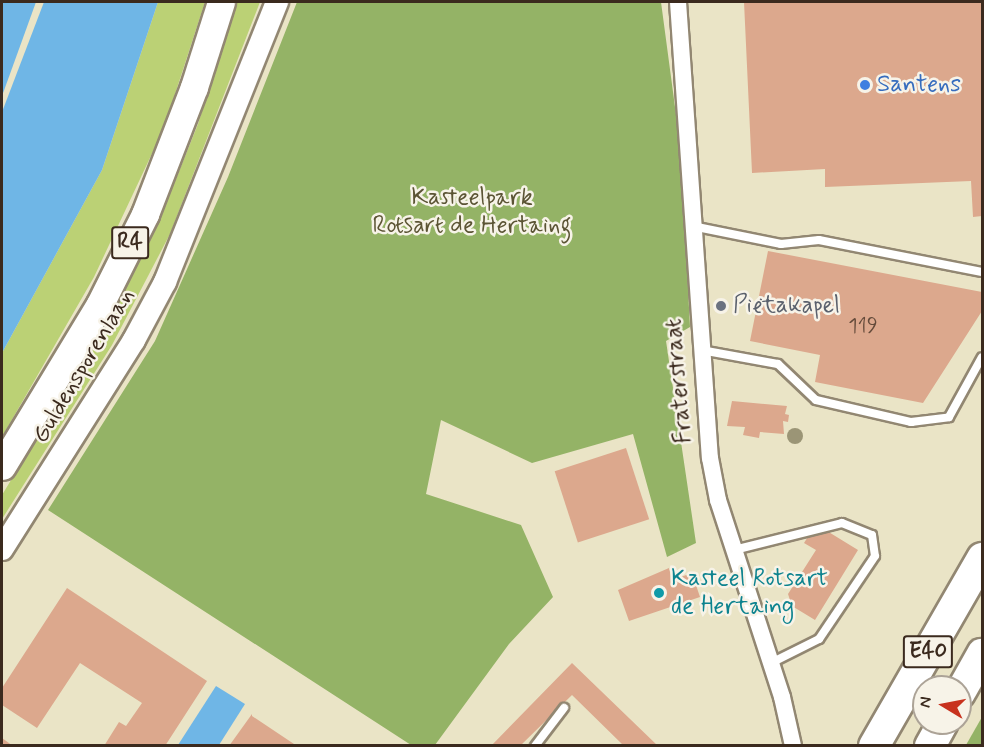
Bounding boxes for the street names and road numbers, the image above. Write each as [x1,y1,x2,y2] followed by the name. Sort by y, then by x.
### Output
[110,224,150,262] road number: R4
[27,284,141,448] street label: Guldensporenlaan
[659,317,699,445] street label: Fraterstraat
[902,633,954,671] road number: E40

